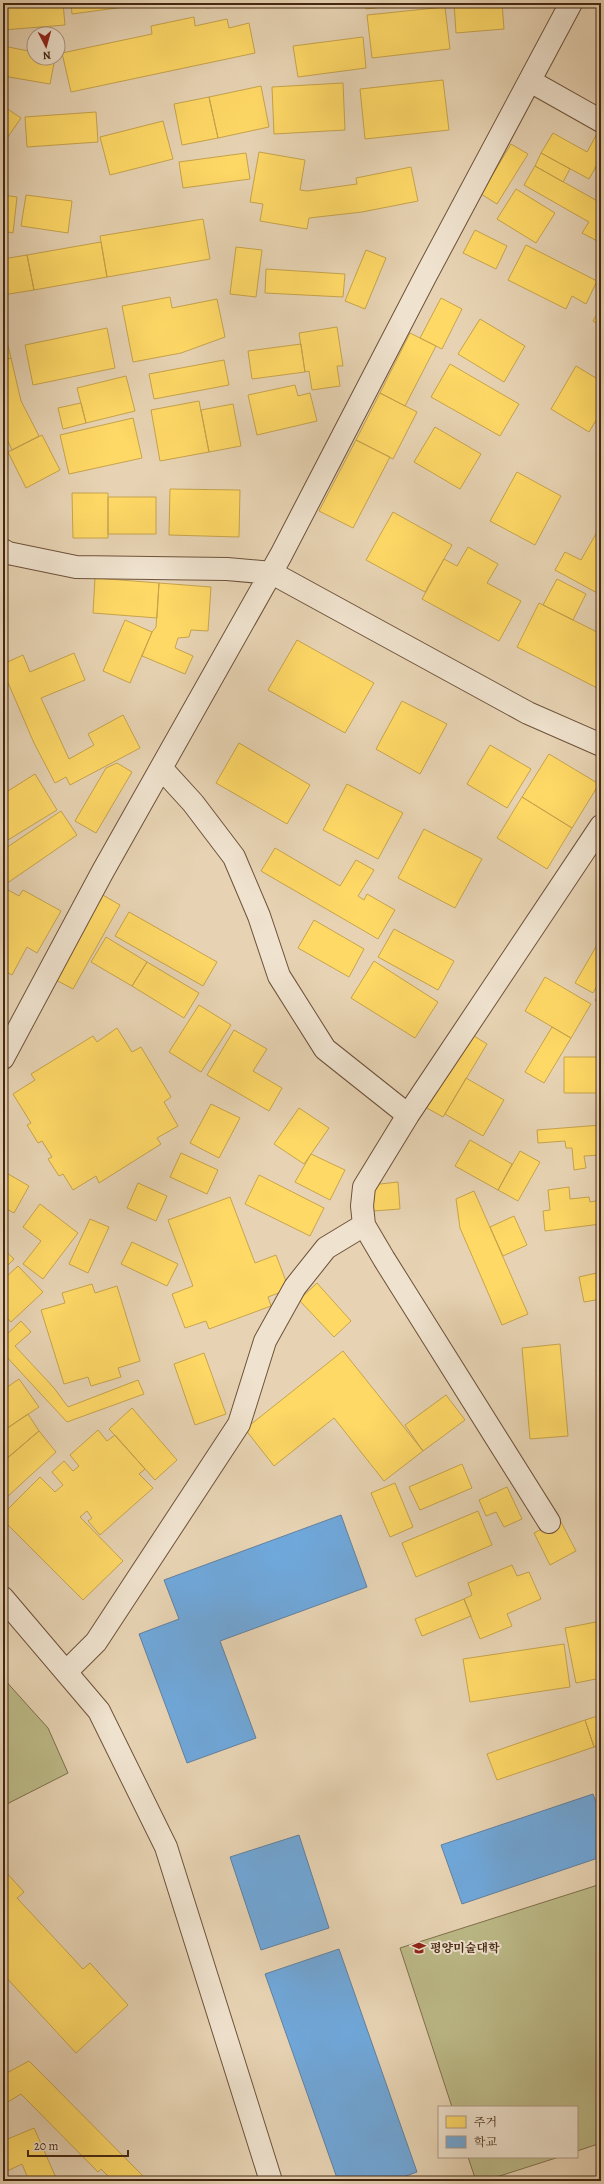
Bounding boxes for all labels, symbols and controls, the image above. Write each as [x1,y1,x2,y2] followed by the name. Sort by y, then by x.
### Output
[26,26,66,66] north arrow
[42,48,52,63] text: N
[411,1940,427,1956] school or university icon: 평양미술대학
[430,1940,500,1956] place label: 평양미술대학
[438,2106,578,2158] legend
[474,2114,497,2130] text: 주거
[28,2132,128,2158] scale bar
[474,2134,498,2150] text: 학교
[34,2138,58,2154] text: 20 m

